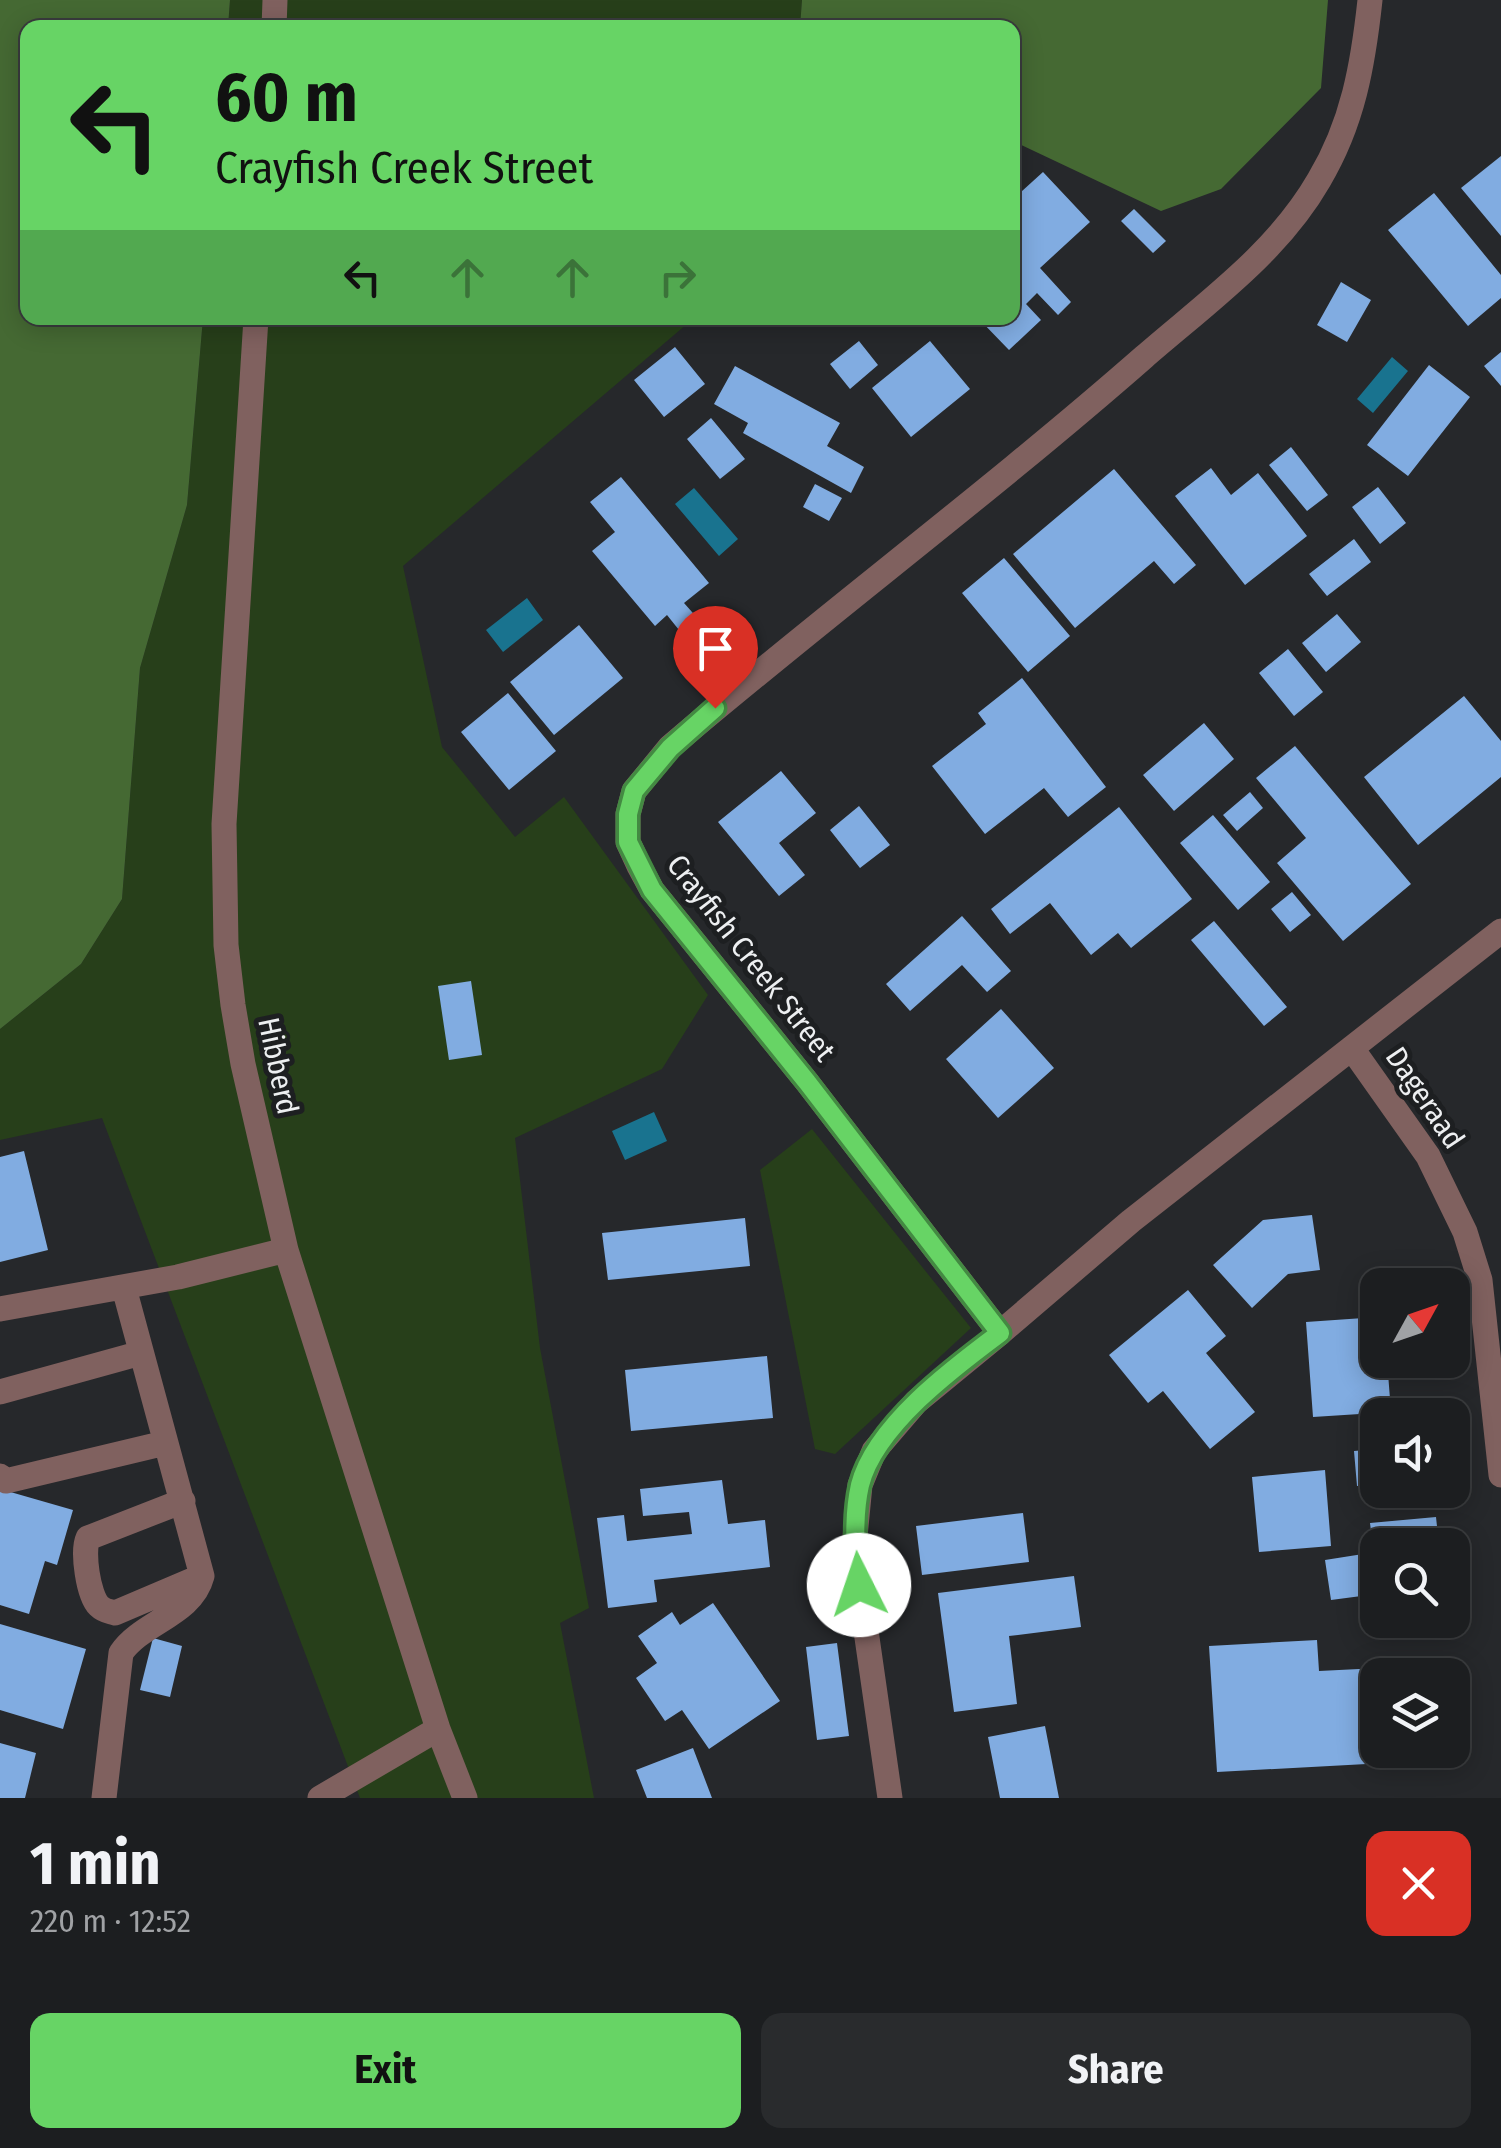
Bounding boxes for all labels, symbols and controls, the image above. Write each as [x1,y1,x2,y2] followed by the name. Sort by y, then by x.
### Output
[215,56,358,140] text: 60 m
[50,60,180,190] icon: left
[215,141,593,195] text: Crayfish Creek Street
[335,250,390,305] icon: left
[440,250,495,305] icon: ahead
[545,250,600,305] icon: ahead
[650,250,705,305] icon: right
[673,606,758,709] pin
[688,621,743,676] icon: arrive
[659,848,843,1069] street label: Crayfish Creek Street
[250,1014,306,1118] street label: Hibberd
[1378,1040,1472,1156] street label: Dageraad
[1360,1268,1470,1378] north arrow
[1360,1268,1470,1768] map controls
[1360,1398,1470,1508] button: sound
[1360,1528,1470,1638] button: search
[807,1533,911,1637] position arrow
[1360,1658,1470,1768] button: layers
[30,1828,161,1900] text: 1 min
[1366,1831,1471,1936] button: close
[30,1902,191,1940] text: 220 m · 12:52
[30,2013,741,2128] button: Exit
[761,2013,1471,2128] button: Share

